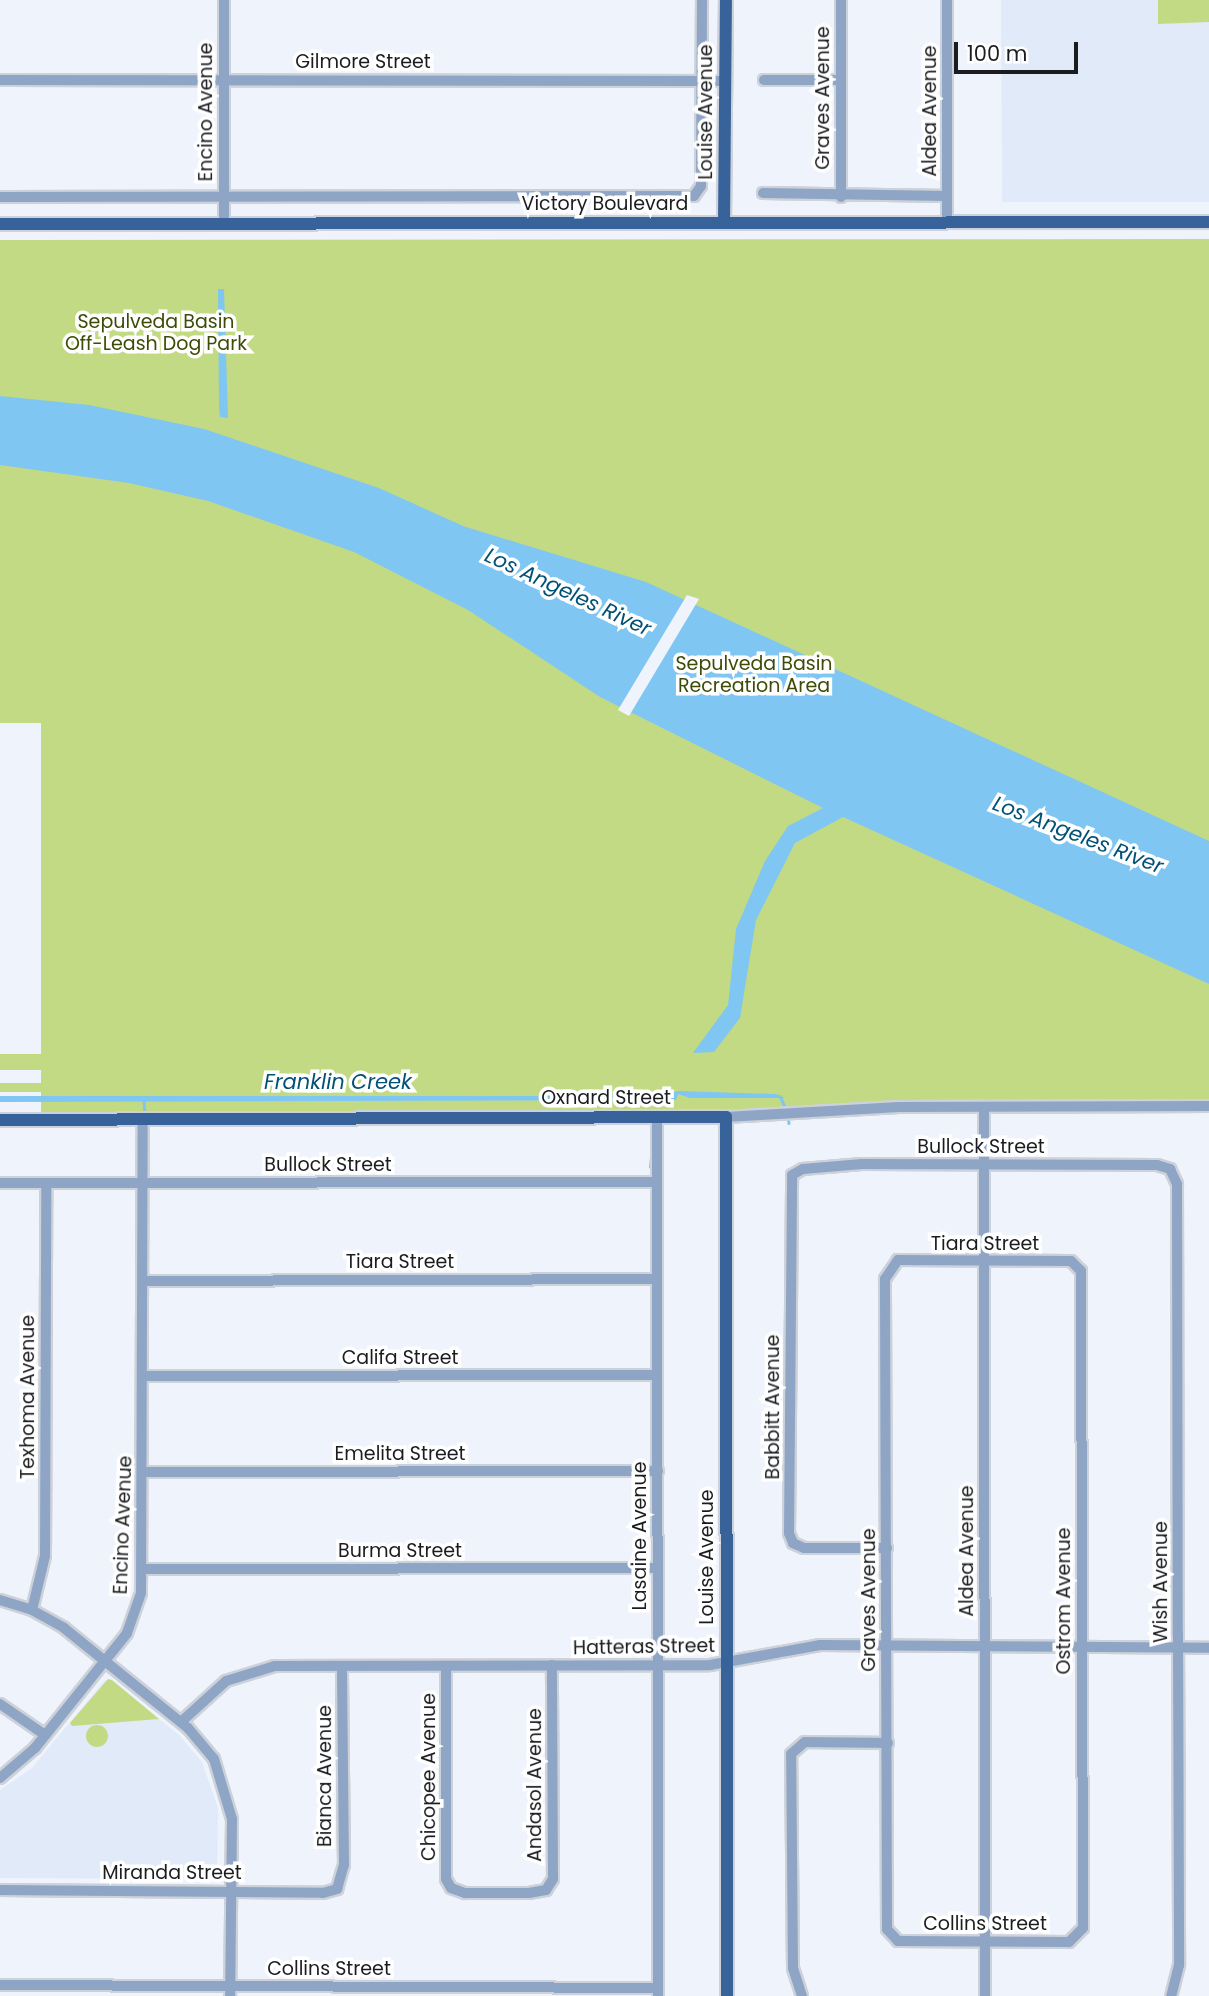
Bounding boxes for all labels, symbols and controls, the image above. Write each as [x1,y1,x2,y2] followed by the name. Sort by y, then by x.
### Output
[812,26,834,170] street label: Graves Avenue
[957,28,1081,72] scale bar
[967,39,1027,68] text: 100 m
[195,43,217,181] street label: Encino Avenue
[695,44,717,180] street label: Louise Avenue
[919,45,941,177] street label: Aldea Avenue
[295,51,431,73] street label: Gilmore Street
[522,193,688,215] street label: Victory Boulevard
[65,311,247,355] park label: Sepulveda Basin Off-Leash Dog Park
[481,542,655,642] water label: Los Angeles River
[675,653,833,697] park label: Sepulveda Basin Recreation Area
[989,791,1167,879] water label: Los Angeles River
[264,1069,412,1095] water label: Franklin Creek
[541,1087,671,1109] street label: Oxnard Street
[917,1136,1045,1158] street label: Bullock Street
[264,1154,392,1176] street label: Bullock Street
[931,1233,1039,1255] street label: Tiara Street
[346,1251,454,1273] street label: Tiara Street
[17,1315,39,1479] street label: Texhoma Avenue
[762,1334,784,1480] street label: Babbitt Avenue
[342,1347,458,1369] street label: Califa Street
[335,1443,465,1465] street label: Emelita Street
[109,1455,137,1595] street label: Encino Avenue
[629,1462,651,1610] street label: Lasaine Avenue
[956,1485,978,1617] street label: Aldea Avenue
[696,1489,718,1625] street label: Louise Avenue
[1150,1521,1172,1643] street label: Wish Avenue
[1053,1527,1075,1675] street label: Ostrom Avenue
[858,1528,880,1672] street label: Graves Avenue
[338,1540,462,1562] street label: Burma Street
[573,1634,715,1660] street label: Hatteras Street
[418,1693,440,1861] street label: Chicopee Avenue
[314,1705,336,1847] street label: Bianca Avenue
[524,1708,546,1862] street label: Andasol Avenue
[102,1862,242,1884] street label: Miranda Street
[923,1913,1047,1935] street label: Collins Street
[267,1958,391,1980] street label: Collins Street

